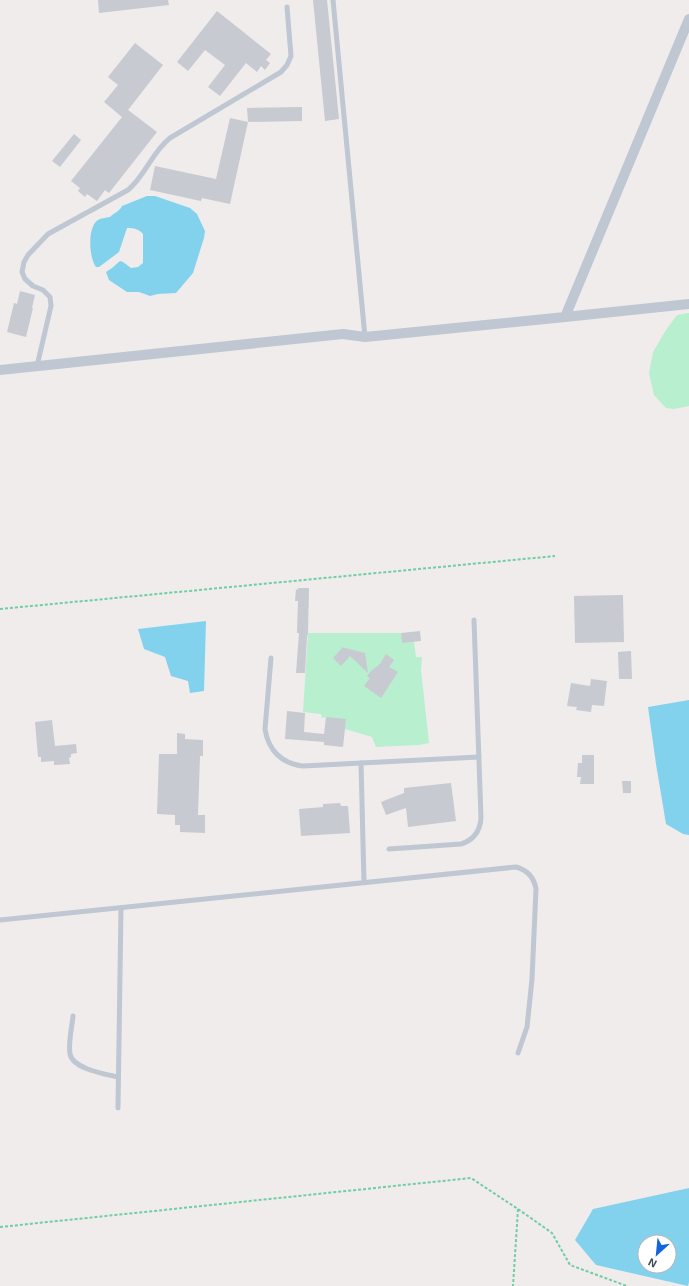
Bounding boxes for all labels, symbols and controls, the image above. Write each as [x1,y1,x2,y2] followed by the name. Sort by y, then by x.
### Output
[637,1234,677,1274] north arrow
[646,1256,659,1271] text: N

